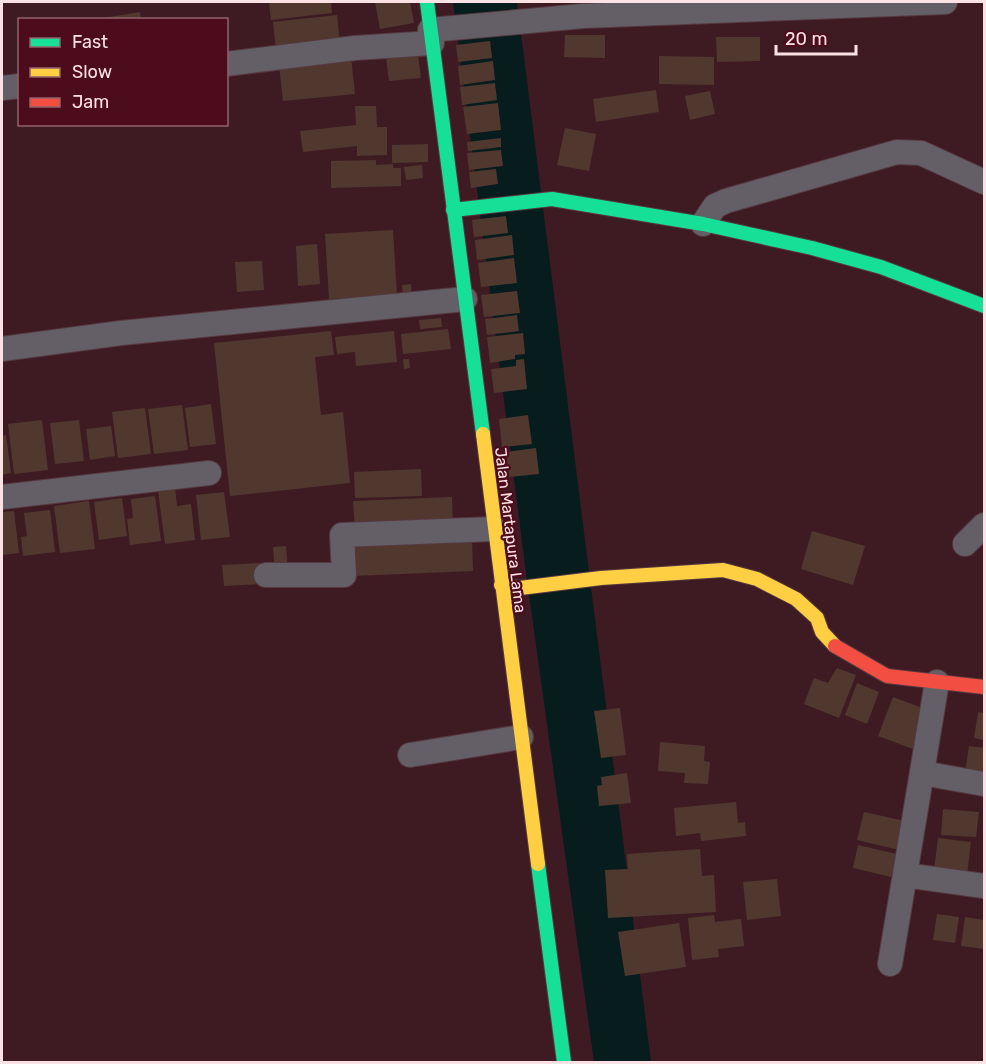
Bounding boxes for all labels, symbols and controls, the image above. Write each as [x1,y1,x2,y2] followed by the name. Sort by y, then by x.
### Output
[18,18,228,126] legend
[776,18,856,56] scale bar
[785,28,827,50] text: 20 m
[72,31,108,53] text: Fast
[72,61,112,83] text: Slow
[72,91,109,113] text: Jam
[491,446,530,614] street label: Jalan Martapura Lama

